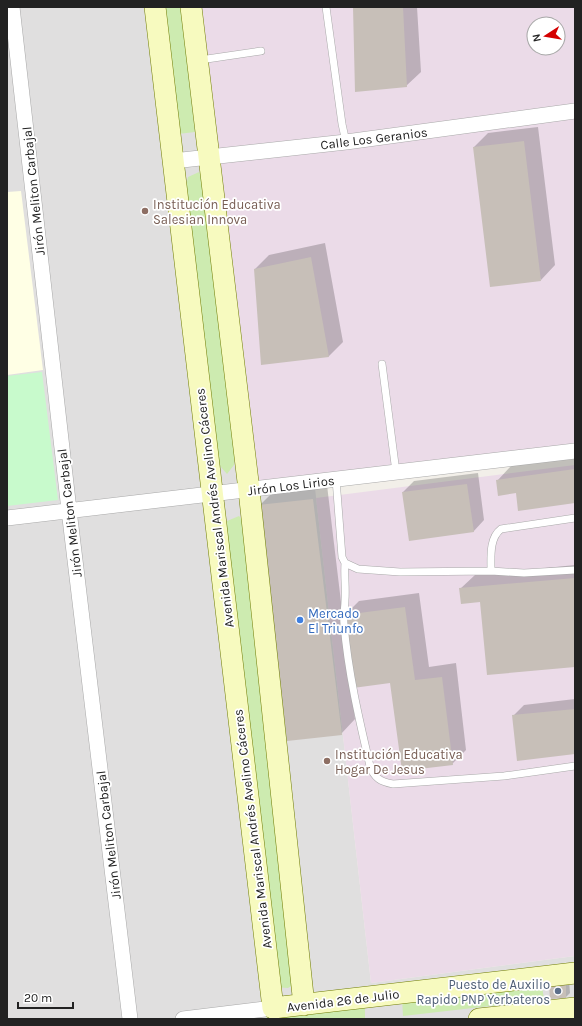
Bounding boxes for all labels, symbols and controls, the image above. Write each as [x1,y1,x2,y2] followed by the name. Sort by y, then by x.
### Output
[526,16,566,56] north arrow
[530,33,544,43] text: N
[320,124,429,153] street label: Calle Los Geranios
[19,126,48,256] street label: Jirón Meliton Carbajal
[153,197,281,227] place label: Institución Educativa Salesian Innova
[140,206,150,216] marker: Institución Educativa Salesian Innova
[192,387,237,629] street label: Avenida Mariscal Andrés Avelino Cáceres
[54,448,85,578] street label: Jirón Meliton Carbajal
[247,473,336,498] street label: Jirón Los Lirios
[308,606,363,636] place label: Mercado El Triunfo
[295,615,305,625] marker: Mercado El Triunfo
[230,708,275,950] street label: Avenida Mariscal Andrés Avelino Cáceres
[335,747,463,777] place label: Institución Educativa Hogar De Jesus
[322,756,332,766] marker: Institución Educativa Hogar De Jesus
[93,770,124,900] street label: Jirón Meliton Carbajal
[416,977,550,1007] place label: Puesto de Auxilio Rapido PNP Yerbateros
[18,984,73,1010] scale bar
[286,986,400,1015] street label: Avenida 26 de Julio
[553,986,563,996] marker: Puesto de Auxilio Rapido PNP Yerbateros
[24,991,52,1005] text: 20 m

